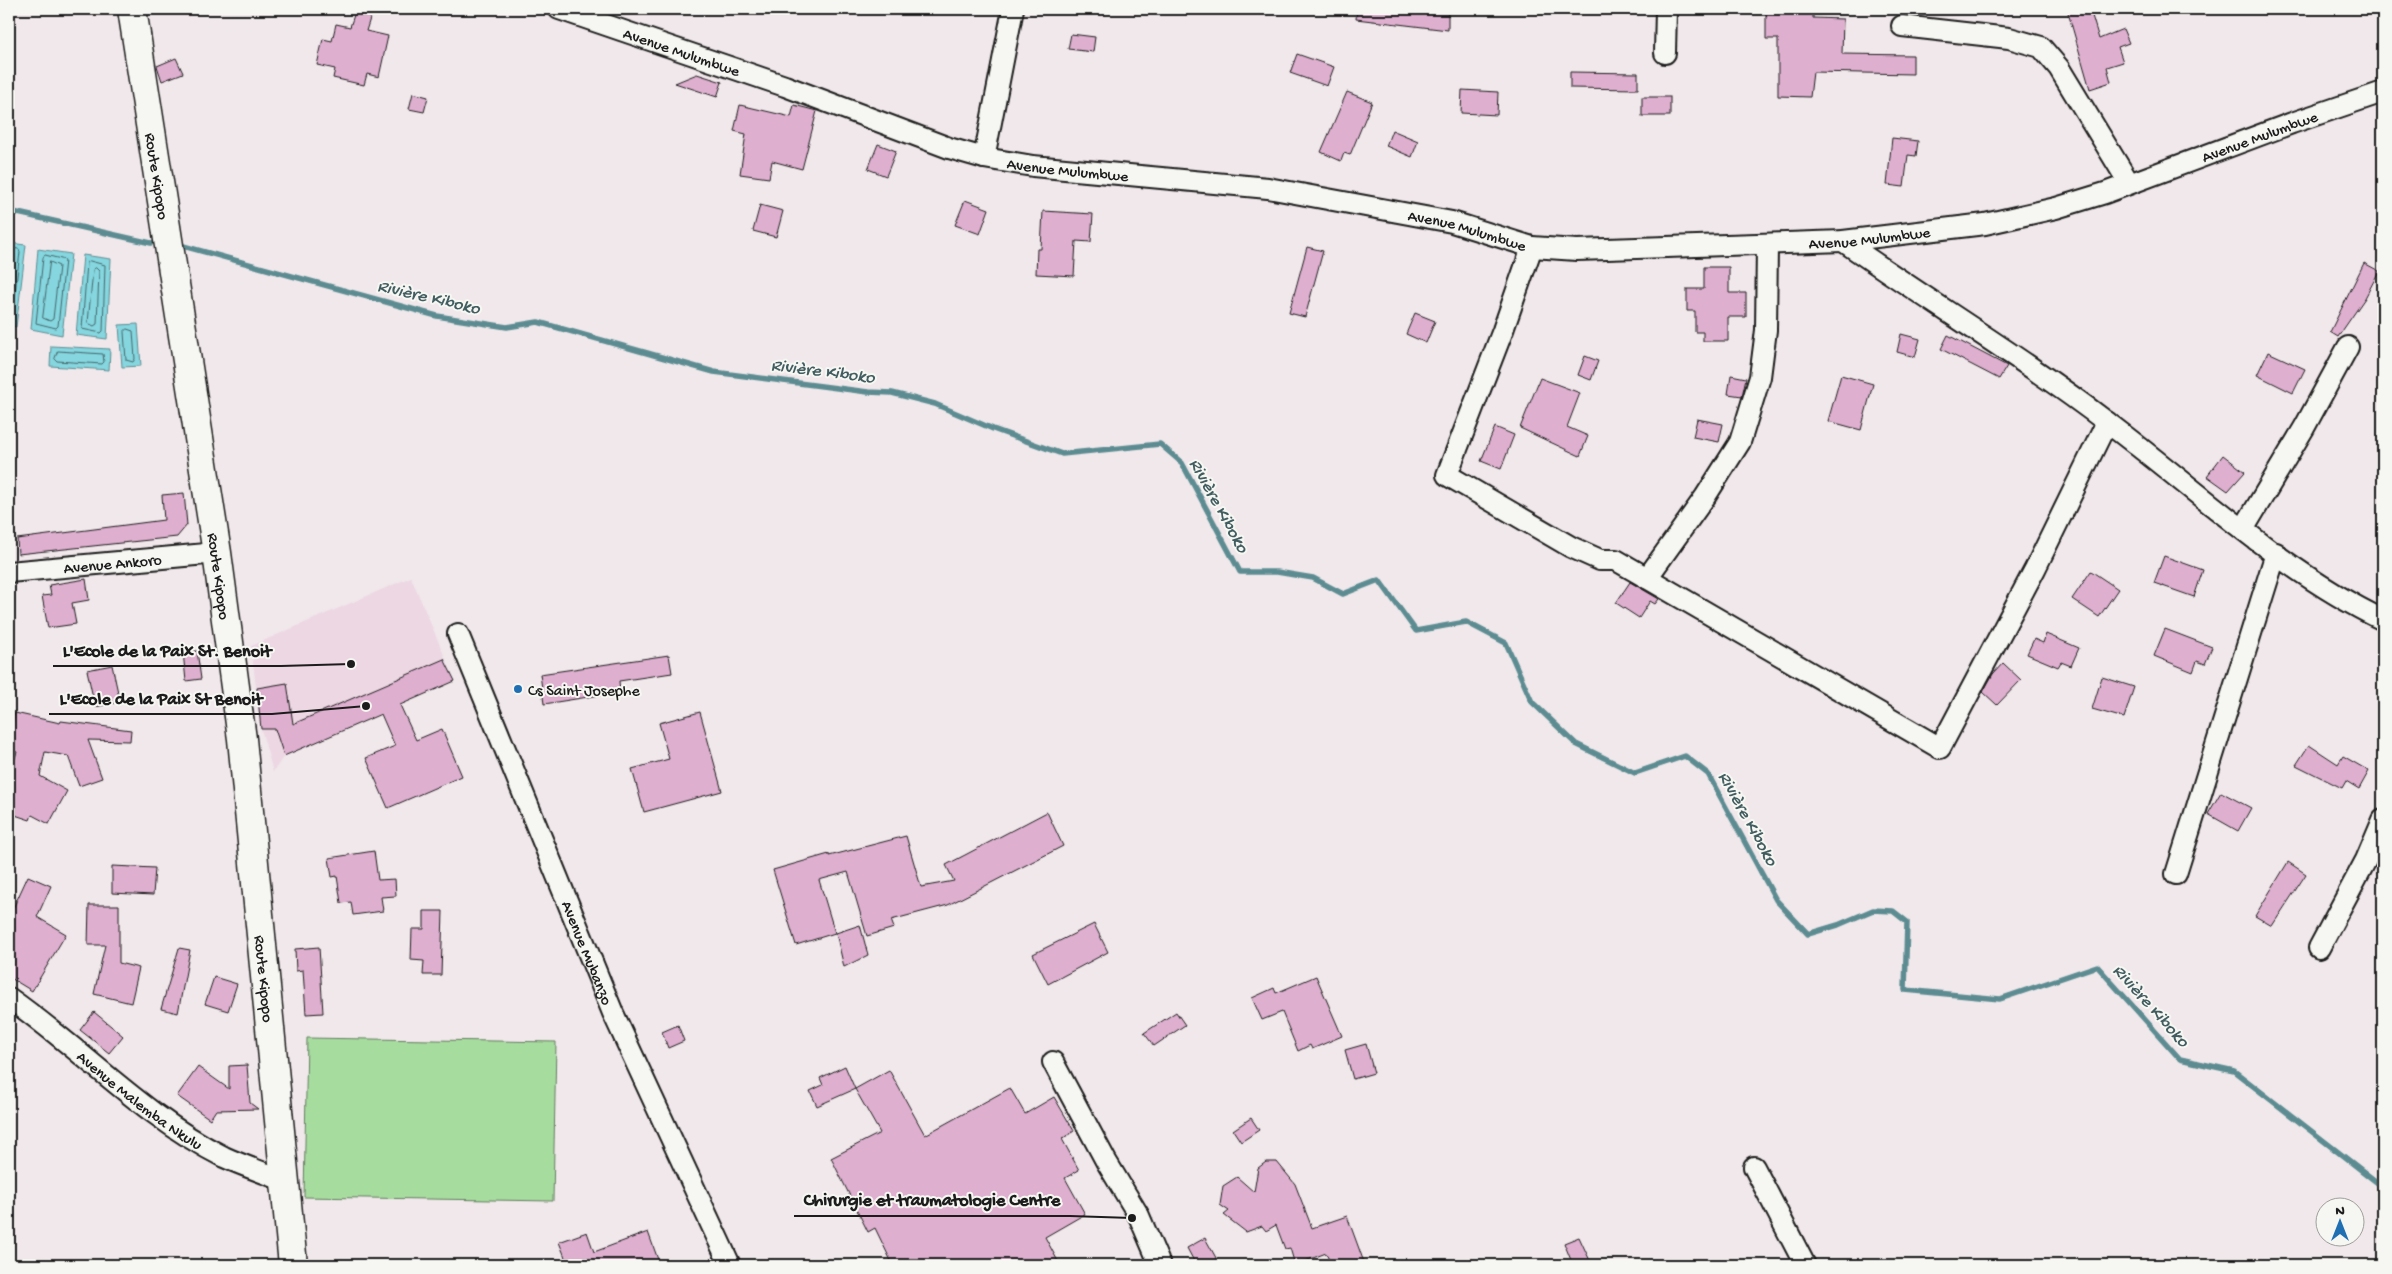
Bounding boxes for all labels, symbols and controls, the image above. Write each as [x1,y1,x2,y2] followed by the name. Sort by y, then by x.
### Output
[620,26,742,83] street label: Avenue Mulumbwe
[2200,109,2321,169] street label: Avenue Mulumbwe
[138,132,171,221] street label: Route Kipopo
[1005,156,1130,188] street label: Avenue Mulumbwe
[1406,208,1529,258] street label: Avenue Mulumbwe
[1808,225,1932,255] street label: Avenue Mulumbwe
[375,276,482,321] water label: Rivière Kiboko
[770,356,876,389] water label: Rivière Kiboko
[1183,455,1253,558] water label: Rivière Kiboko
[201,532,232,621] street label: Route Kipopo
[63,552,163,580] street label: Avenue Ankoro
[53,633,281,666] callout: L'Ecole de la Paix St. Benoit
[63,642,273,663] text: L'Ecole de la Paix St. Benoit
[49,681,272,714] callout: L'Ecole de la Paix St Benoit
[512,683,524,695] marker: Cs Saint Josephe
[528,683,640,702] place label: Cs Saint Josephe
[60,690,264,711] text: L'Ecole de la Paix St Benoit
[1712,768,1782,871] water label: Rivière Kiboko
[555,899,615,1009] street label: Avenue Mubanzo
[248,934,275,1023] street label: Route Kipopo
[2107,961,2193,1053] water label: Rivière Kiboko
[71,1049,205,1156] street label: Avenue Malemba Nkulu
[794,1183,1070,1216] callout: Chirurgie et traumatologie Centre
[803,1191,1061,1212] text: Chirurgie et traumatologie Centre
[2314,1196,2364,1246] north arrow
[2335,1203,2345,1220] text: N

